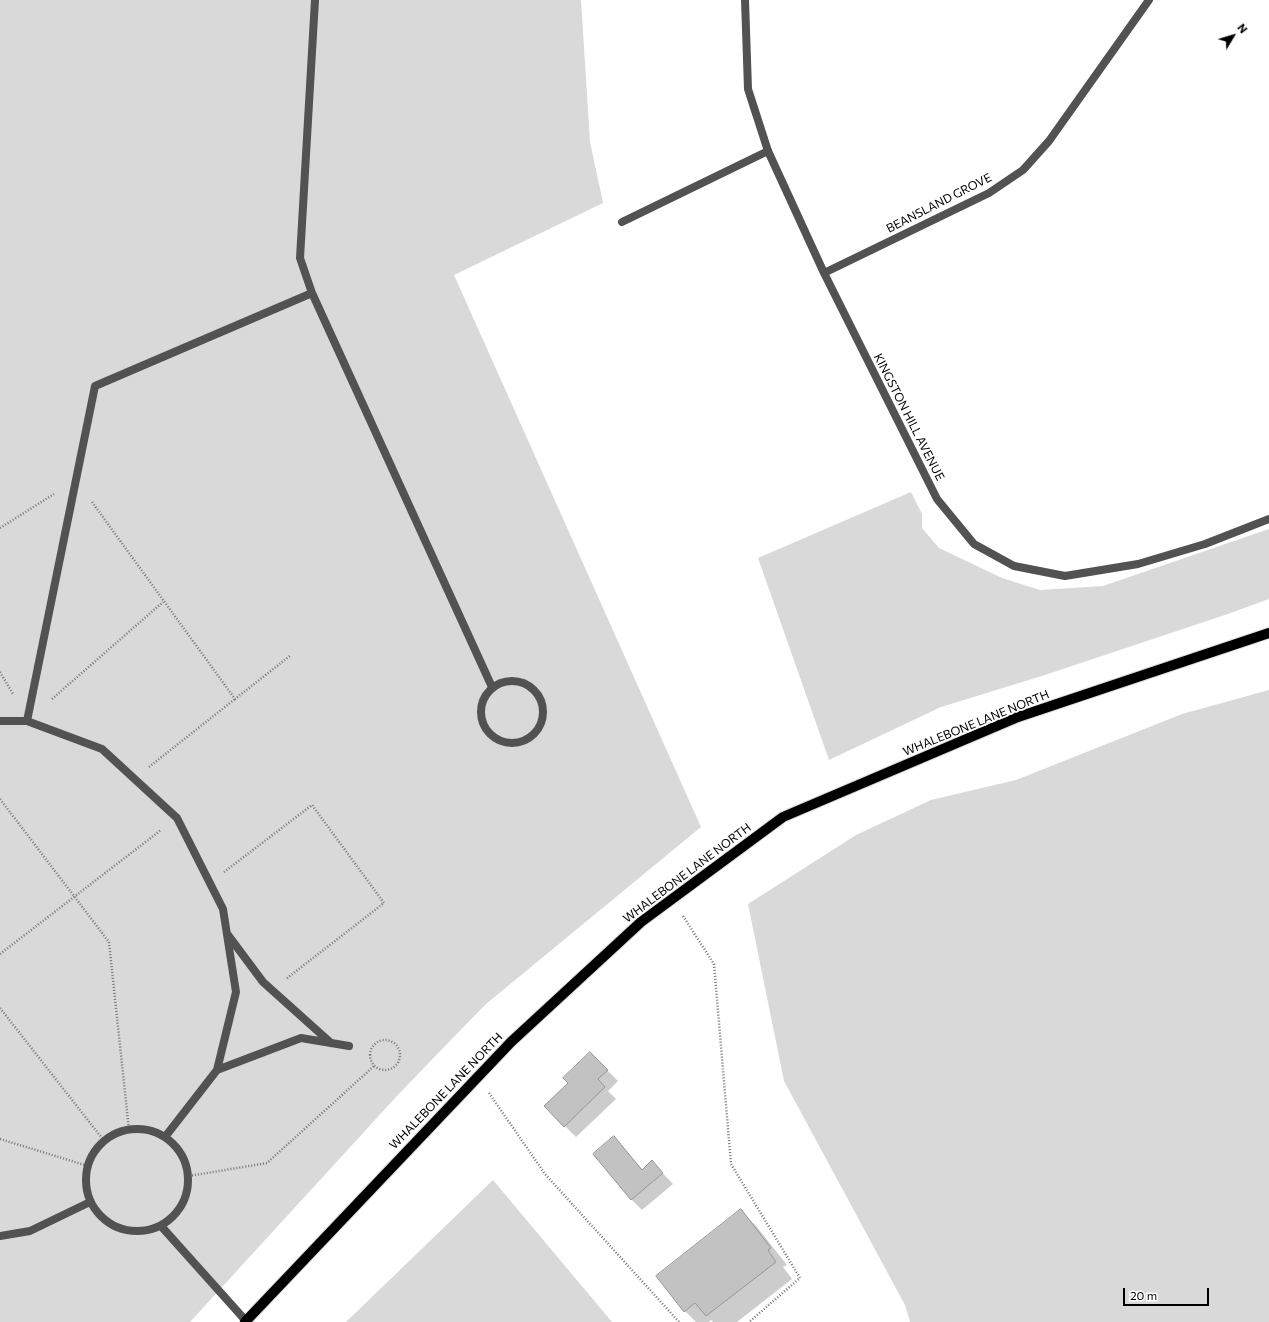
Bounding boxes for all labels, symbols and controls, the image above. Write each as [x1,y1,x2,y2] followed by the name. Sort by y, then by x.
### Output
[1213,16,1253,56] north arrow
[1235,21,1251,36] text: N
[884,170,994,236] street label: BEANSLAND GROVE
[871,351,947,483] street label: KINGSTON HILL AVENUE
[901,687,1051,759] street label: WHALEBONE LANE NORTH
[620,820,754,926] street label: WHALEBONE LANE NORTH
[386,1030,506,1152] street label: WHALEBONE LANE NORTH
[1125,1280,1211,1306] scale bar
[1130,1288,1157,1302] text: 20 m

